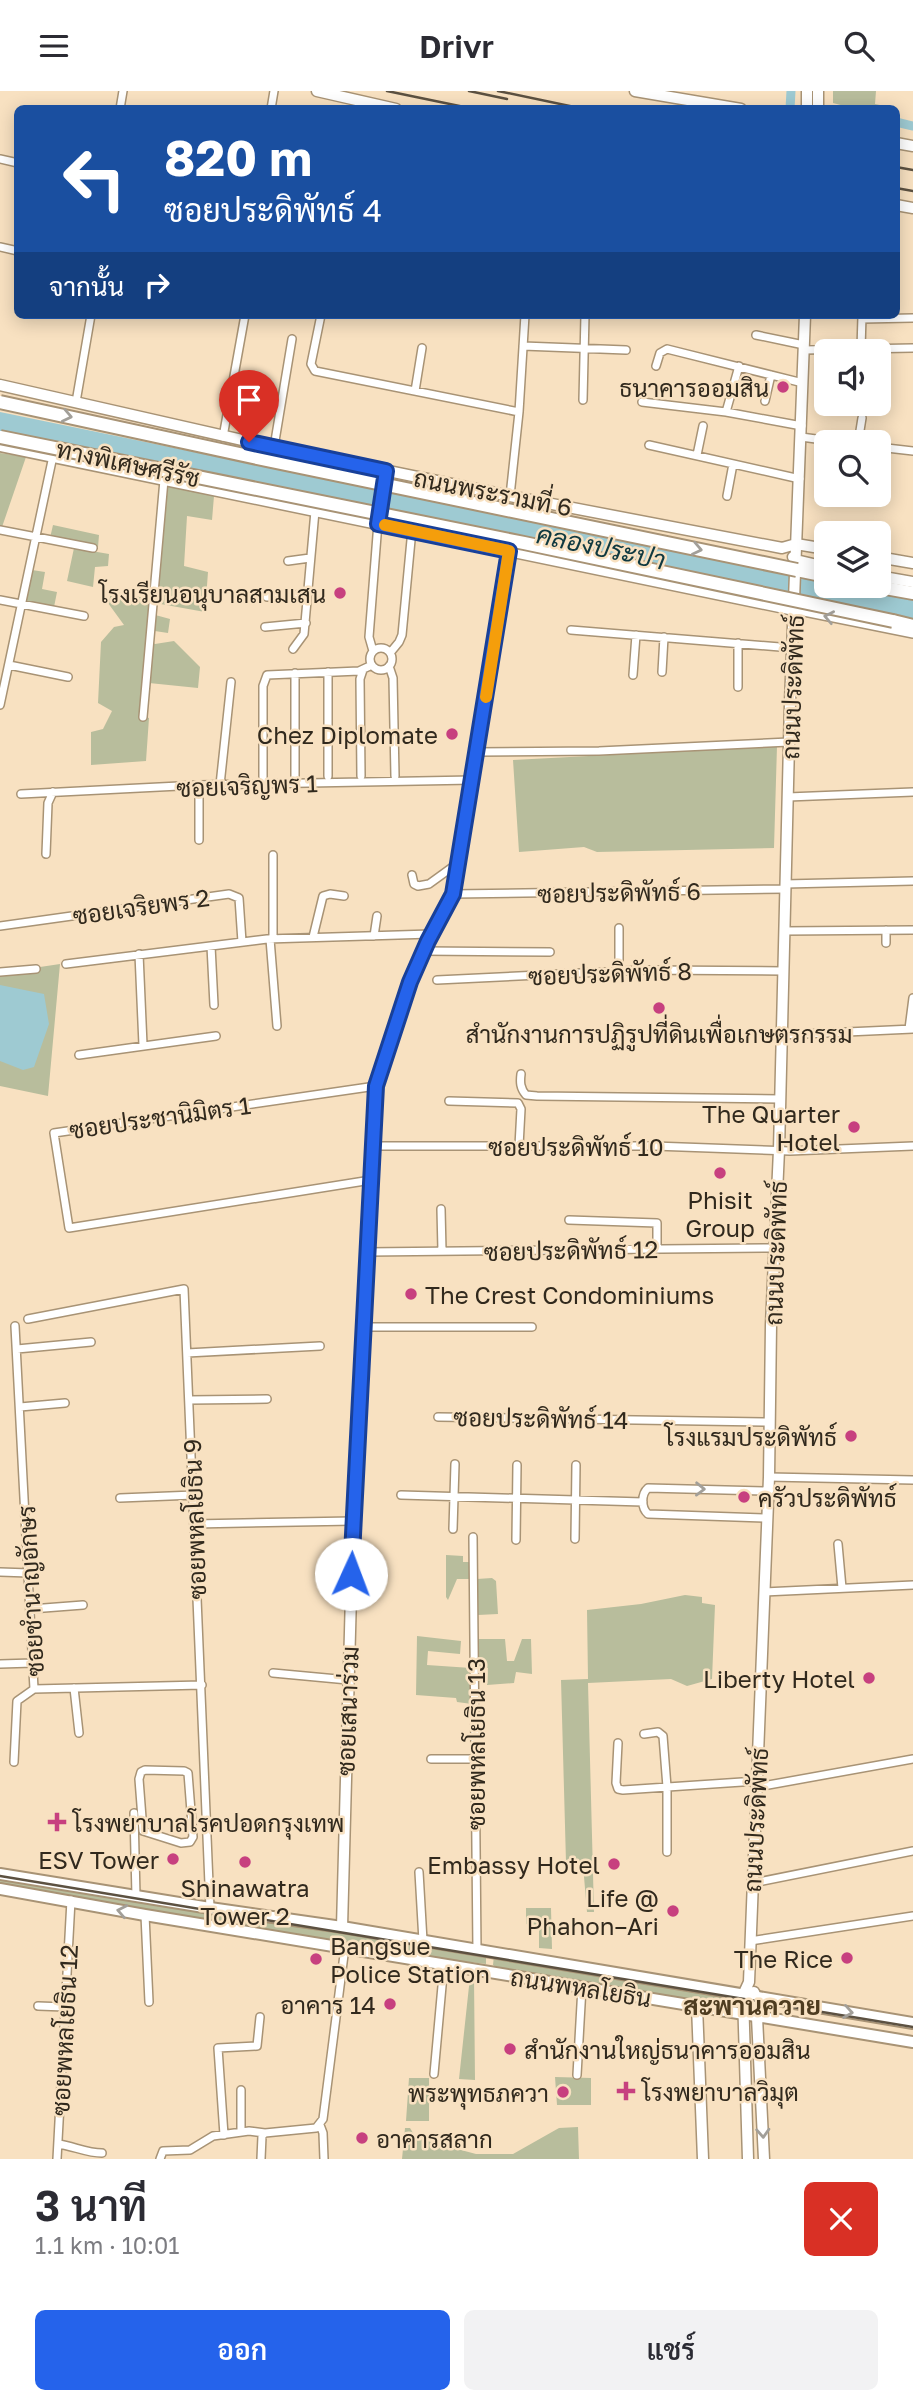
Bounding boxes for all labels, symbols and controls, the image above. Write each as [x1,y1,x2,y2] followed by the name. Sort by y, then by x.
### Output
[35,27,73,65] icon: menu
[419,27,494,65] text: Drivr
[840,27,878,65] icon: search
[164,128,312,187] text: 820 m
[49,133,140,224] icon: left
[164,191,382,229] text: ซอยประดิพัทธ์ 4
[138,266,176,304] icon: right
[49,271,124,302] text: จากนั้น
[814,339,891,598] map controls
[814,339,891,416] button: sound
[219,370,279,442] pin
[619,373,769,402] place label: ธนาคารออมสิน
[775,379,791,395] marker: ธนาคารออมสิน
[230,381,268,419] icon: arrive
[61,407,73,422] one-way arrow
[814,430,891,507] button: search
[54,434,202,492] street label: ทางพิเศษศรีรัช
[411,458,576,522] street label: ถนนพระรามที่ 6
[534,518,668,576] water label: คลองประปา
[814,521,891,598] button: layers
[691,541,703,556] one-way arrow
[97,579,326,611] place label: โรงเรียนอนุบาลสามเสน
[332,585,348,601] marker: โรงเรียนอนุบาลสามเสน
[823,610,835,625] one-way arrow
[775,614,809,760] street label: ถนนประดิพัทธ์
[257,720,438,749] place label: Chez Diplomate
[444,726,460,742] marker: Chez Diplomate
[176,768,318,803] street label: ซอยเจริญพร 1
[537,876,701,908] street label: ซอยประดิพัทธ์ 6
[71,882,211,930] street label: ซอยเจริยพร 2
[528,956,692,990] street label: ซอยประดิพัทธ์ 8
[651,1000,667,1016] marker: สำนักงานการปฏิรูปที่ดินเพื่อเกษตรกรรม
[466,1014,852,1052] place label: สำนักงานการปฏิรูปที่ดินเพื่อเกษตรกรรม
[67,1090,253,1144] street label: ซอยประชานิมิตร 1
[702,1099,840,1156] place label: The Quarter Hotel
[846,1119,862,1135] marker: The Quarter Hotel
[488,1132,664,1161] street label: ซอยประดิพัทธ์ 10
[712,1165,728,1181] marker: Phisit Group
[758,1180,792,1326] street label: ถนนประดิพัทธ์
[685,1185,755,1242] place label: Phisit Group
[483,1234,659,1266] street label: ซอยประดิพัทธ์ 12
[425,1280,714,1309] place label: The Crest Condominiums
[403,1286,419,1302] marker: The Crest Condominiums
[453,1402,629,1434] street label: ซอยประดิพัทธ์ 14
[663,1422,837,1451] place label: โรงแรมประดิพัทธ์
[843,1428,859,1444] marker: โรงแรมประดิพัทธ์
[177,1438,211,1600] street label: ซอยพหลโยธิน 9
[695,1482,706,1497] one-way arrow
[758,1483,897,1512] place label: ครัวประดิพัทธ์
[736,1489,752,1505] marker: ครัวประดิพัทธ์
[11,1505,50,1677] street label: ซอยชำนาญอักษร
[314,1537,388,1611] position arrow
[330,1646,364,1776] street label: ซอยเสนาร่วม
[461,1658,490,1830] street label: ซอยพหลโยธิน 13
[703,1664,855,1693] place label: Liberty Hotel
[861,1670,877,1686] marker: Liberty Hotel
[737,1747,773,1893] street label: ถนนประดิพัทธ์
[71,1808,344,1840] place label: โรงพยาบาลโรคปอดกรุงเทพ
[47,1812,67,1832] marker: โรงพยาบาลโรคปอดกรุงเทพ
[38,1845,159,1874] place label: ESV Tower
[427,1850,600,1879] place label: Embassy Hotel
[165,1851,181,1867] marker: ESV Tower
[237,1854,253,1870] marker: Shinawatra Tower 2
[606,1856,622,1872] marker: Embassy Hotel
[180,1873,310,1930] place label: Shinawatra Tower 2
[526,1883,659,1940] place label: Life @ Phahon–Ari
[665,1903,681,1919] marker: Life @ Phahon–Ari
[116,1904,128,1919] one-way arrow
[330,1931,490,1988] place label: Bangsue Police Station
[45,1943,83,2117] street label: ซอยพหลโยธิน 12
[734,1944,833,1973] place label: The Rice
[839,1950,855,1966] marker: The Rice
[308,1951,324,1967] marker: Bangsue Police Station
[509,1962,653,2012] street label: ถนนพหลโยธิน
[280,1990,376,2019] place label: อาคาร 14
[683,1990,821,2021] district label: สะพานควาย
[382,1996,398,2012] marker: อาคาร 14
[842,2004,854,2019] one-way arrow
[524,2035,811,2065] place label: สำนักงานใหญ่ธนาคารออมสิน
[502,2041,518,2057] marker: สำนักงานใหญ่ธนาคารออมสิน
[640,2077,799,2109] place label: โรงพยาบาลวิมุต
[408,2078,549,2110] place label: พระพุทธภควา
[616,2081,636,2101] marker: โรงพยาบาลวิมุต
[555,2084,571,2100] marker: พระพุทธภควา
[376,2124,493,2153] place label: อาคารสลาก
[755,2128,770,2139] one-way arrow
[354,2130,370,2146] marker: อาคารสลาก
[35,2180,147,2230] text: 3 นาที
[804,2182,878,2256] button: close
[35,2231,179,2259] text: 1.1 km · 10:01
[35,2310,450,2390] button: ออก
[464,2310,878,2390] button: แชร์

